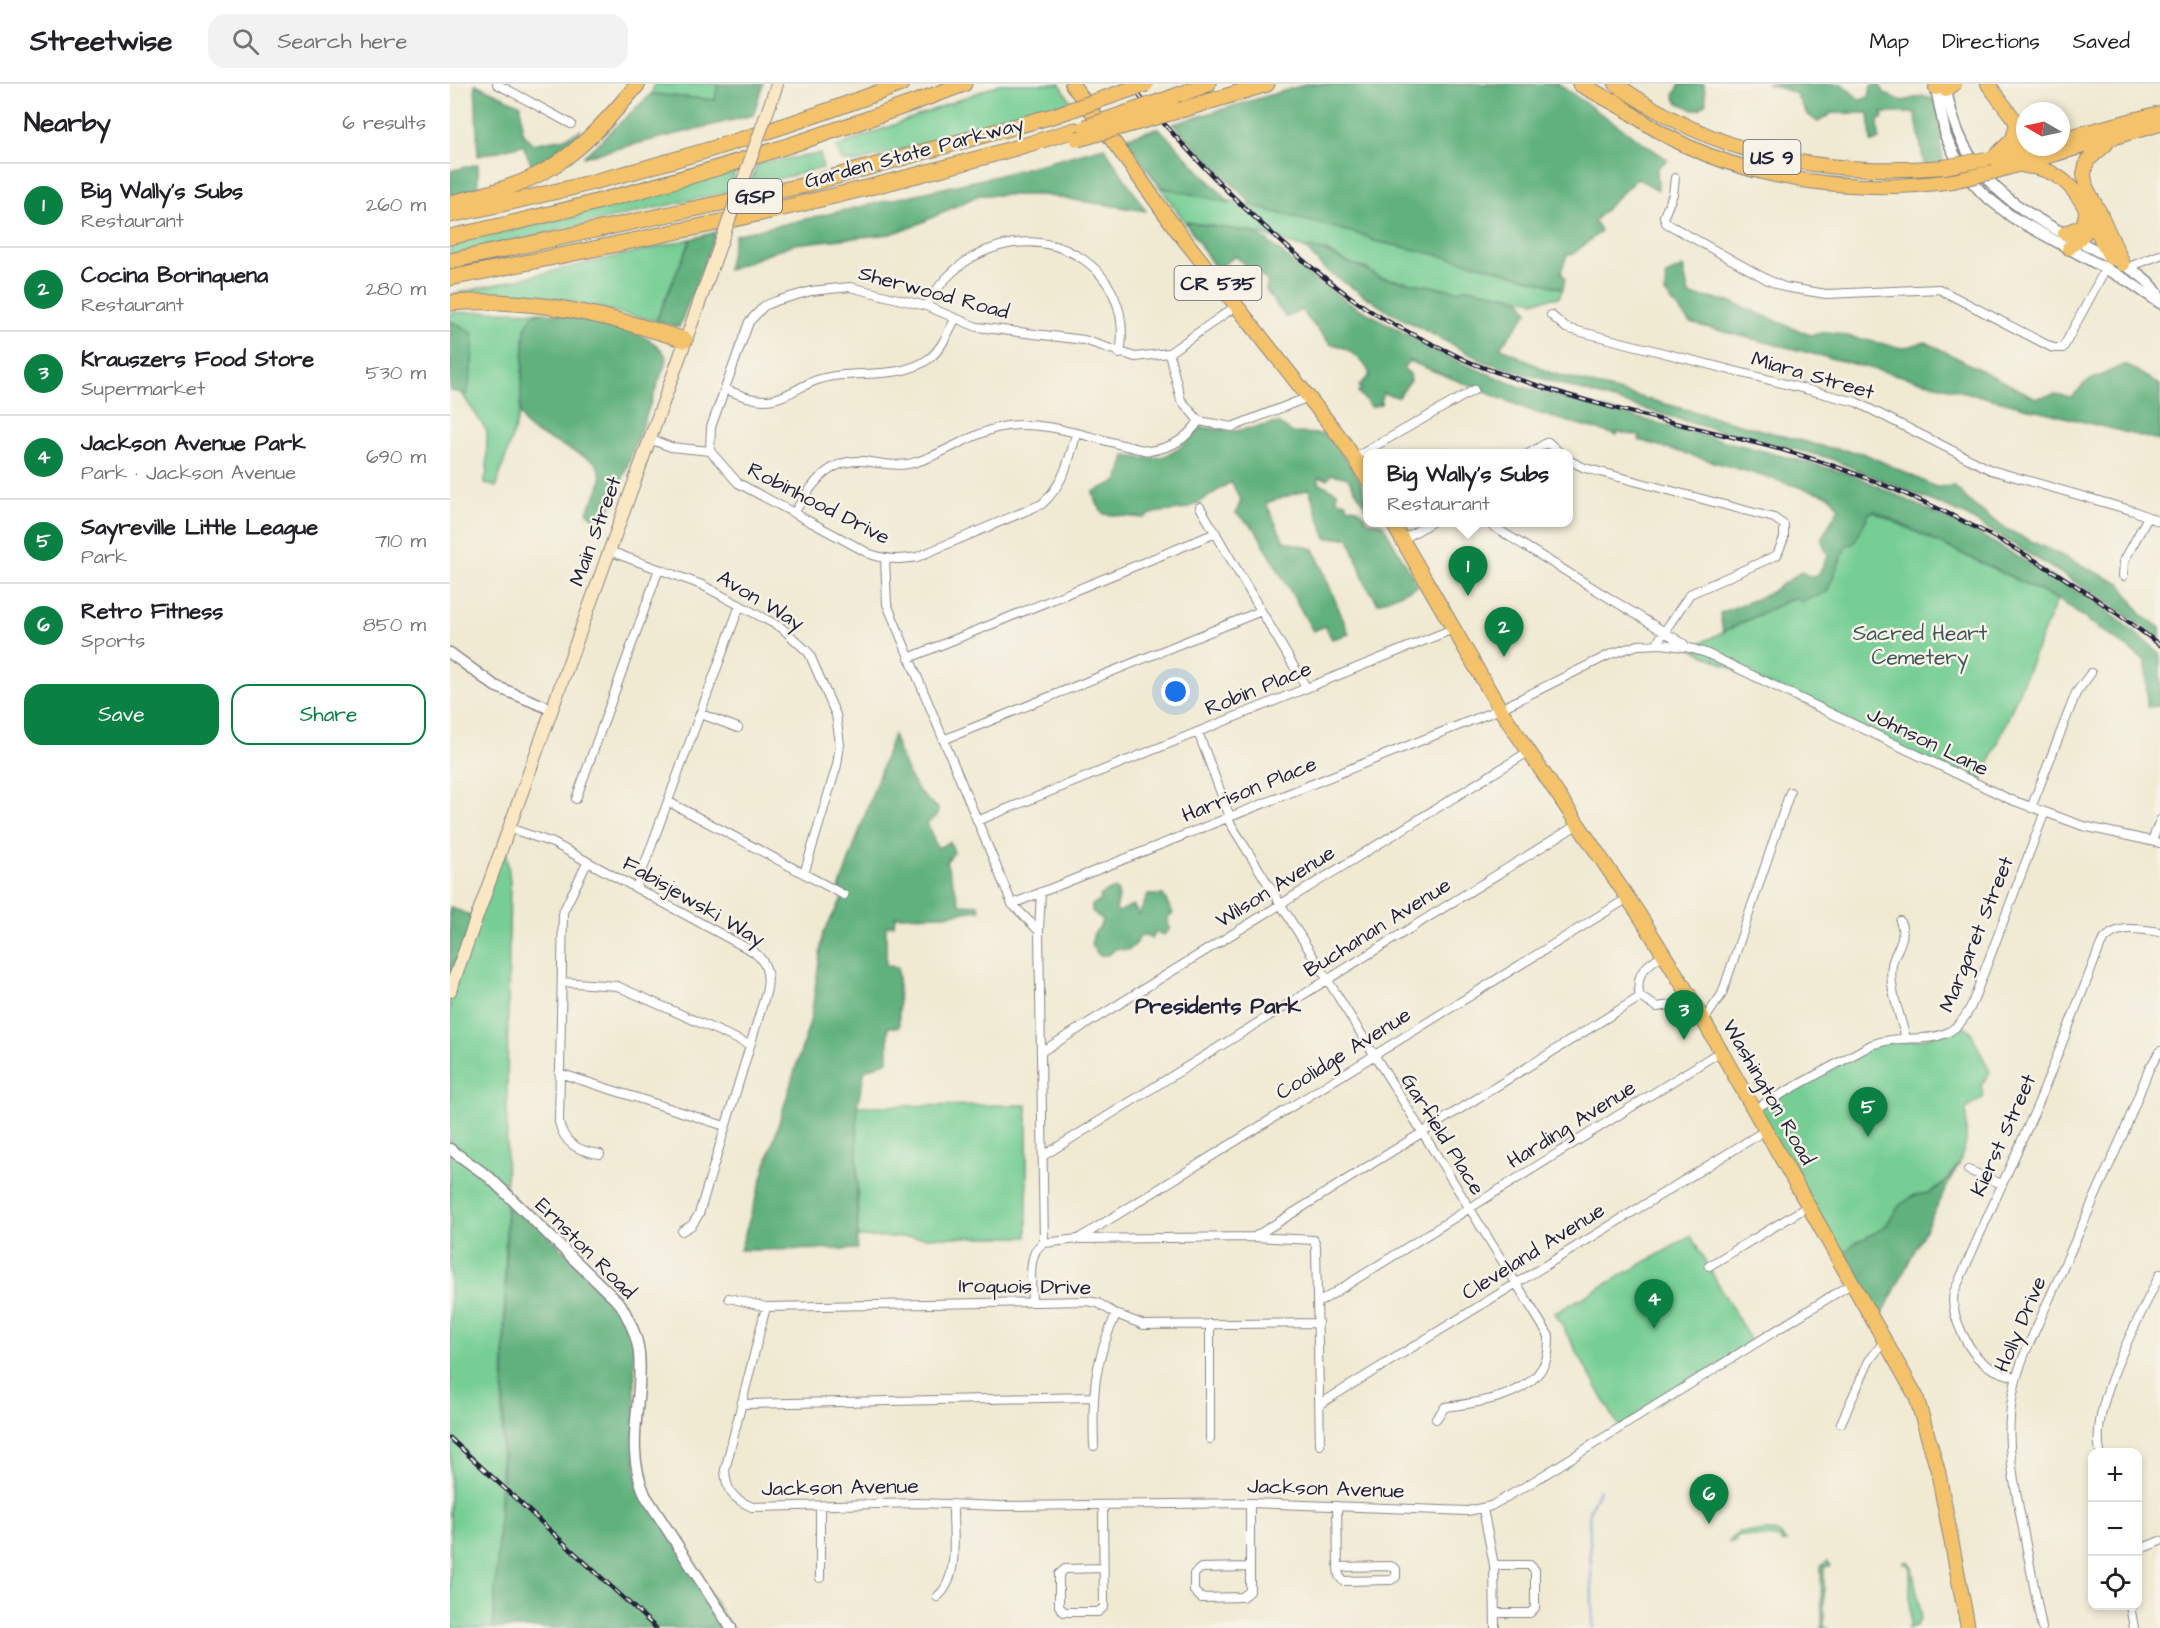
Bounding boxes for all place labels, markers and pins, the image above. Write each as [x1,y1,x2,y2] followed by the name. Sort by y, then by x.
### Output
[1448,546,1488,596] pin: 1
[1484,608,1524,657] pin: 2
[1664,990,1704,1040] pin: 3
[1848,1088,1888,1137] pin: 5
[1634,1280,1674,1329] pin: 4
[1690,1474,1728,1524] pin: 6

